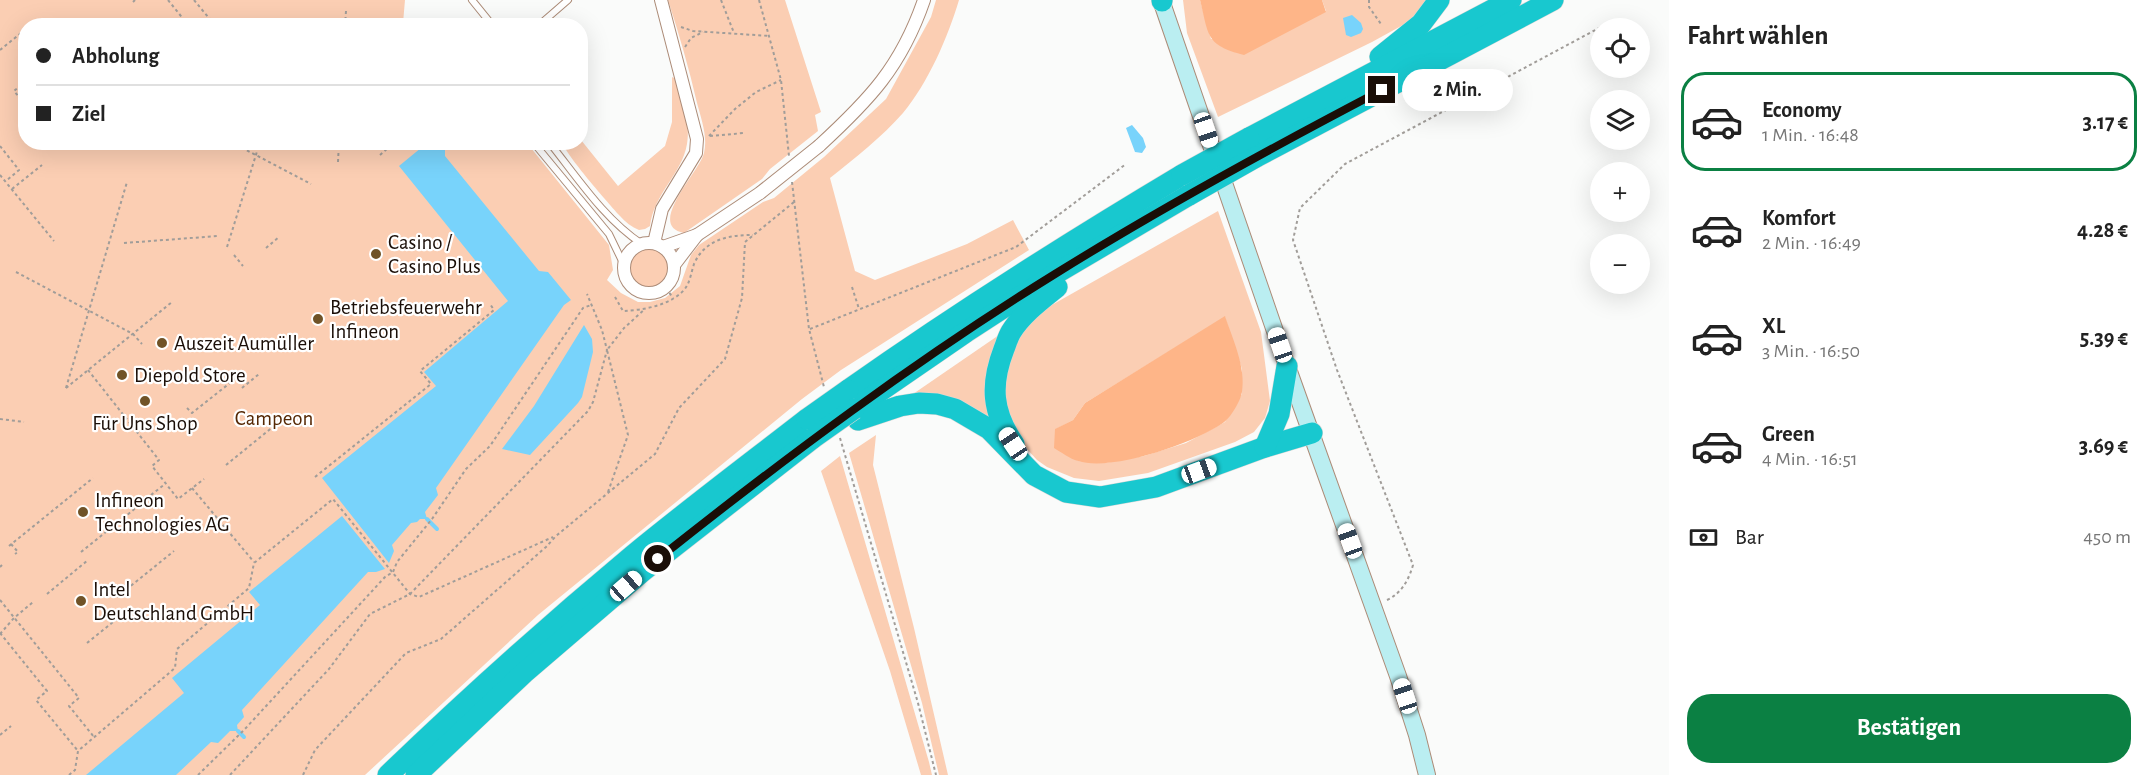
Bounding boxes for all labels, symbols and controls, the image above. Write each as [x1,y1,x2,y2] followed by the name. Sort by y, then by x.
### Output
[1590,18,1650,294] map controls
[1590,18,1650,78] button: locate
[1687,22,1829,49] text: Fahrt wählen
[72,45,159,67] text: Abholung
[1403,69,1514,111] callout: 2 Min.
[1368,76,1395,103] route end
[1433,80,1482,100] text: 2 Min.
[1590,90,1650,150] button: layers
[1690,95,1744,149] icon: car
[1762,99,1842,121] text: Economy
[72,103,106,125] text: Ziel
[1192,110,1220,150] car
[2082,111,2128,133] text: 3.17 €
[1762,125,1859,145] text: 1 Min. · 16:48
[1590,162,1650,222] button: +
[1690,203,1744,257] icon: car
[1762,207,1836,229] text: Komfort
[2077,219,2128,241] text: 4.28 €
[388,232,481,277] place label: Casino / Casino Plus
[1762,233,1861,253] text: 2 Min. · 16:49
[1590,234,1650,294] button: −
[369,247,383,261] marker: Casino / Casino Plus
[330,297,482,342] place label: Betriebsfeuerwehr Infineon
[1690,311,1744,365] icon: car
[311,312,325,326] marker: Betriebsfeuerwehr Infineon
[1762,315,1785,337] text: XL
[1266,325,1294,365] car
[2080,327,2128,349] text: 5.39 €
[174,333,314,354] place label: Auszeit Aumüller
[155,336,169,350] marker: Auszeit Aumüller
[1762,341,1860,361] text: 3 Min. · 16:50
[134,365,246,386] place label: Diepold Store
[115,368,129,382] marker: Diepold Store
[138,394,152,408] marker: Für Uns Shop
[235,408,313,429] park label: Campeon
[92,413,198,434] place label: Für Uns Shop
[1690,419,1744,473] icon: car
[1762,423,1815,445] text: Green
[995,424,1031,464] car
[2079,435,2128,457] text: 3.69 €
[1762,449,1858,469] text: 4 Min. · 16:51
[1179,456,1219,486] car
[95,490,230,535] place label: Infineon Technologies AG
[76,505,90,519] marker: Infineon Technologies AG
[1335,521,1365,561] car
[1687,521,1720,554] icon: cash
[1735,526,1764,548] text: Bar
[2083,527,2131,547] text: 450 m
[644,545,671,572] route start
[607,567,645,605] car
[93,579,254,624] place label: Intel Deutschland GmbH
[74,594,88,608] marker: Intel Deutschland GmbH
[1391,676,1419,716] car
[1687,694,2131,763] button: Bestätigen

